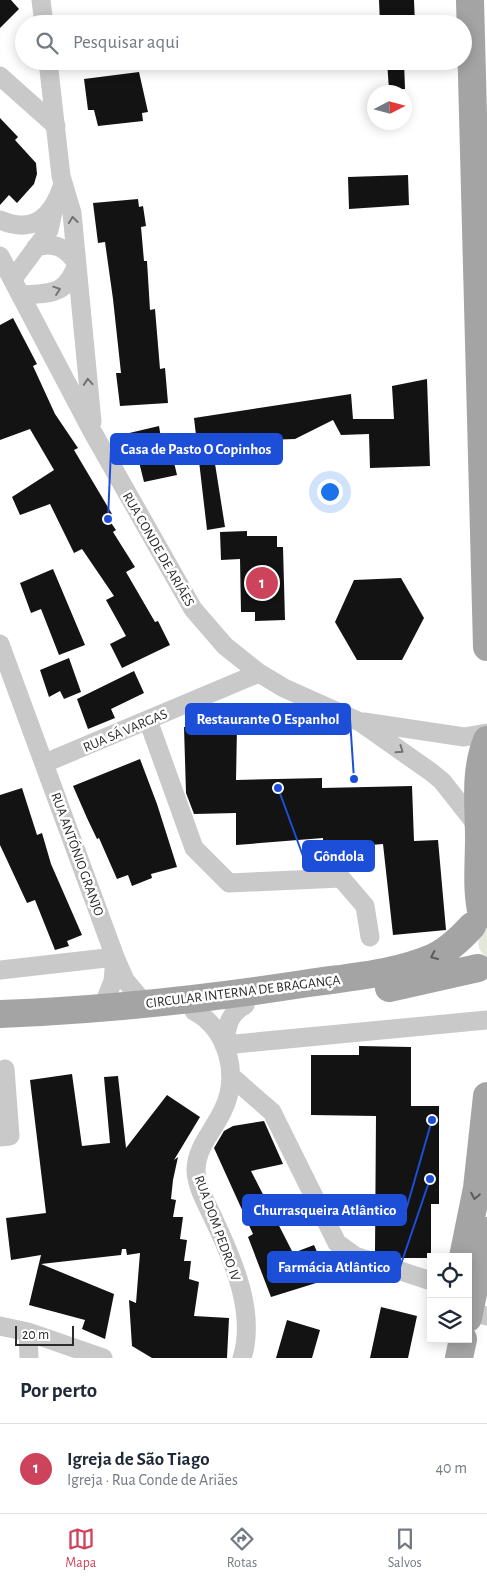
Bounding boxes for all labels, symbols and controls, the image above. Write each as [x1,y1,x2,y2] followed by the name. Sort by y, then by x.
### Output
[15,15,472,70] search box
[33,29,61,57] icon: search
[73,33,179,52] text: Pesquisar aqui
[367,85,412,130] north arrow
[68,216,79,224] one-way arrow
[52,286,61,296] one-way arrow
[83,378,94,386] one-way arrow
[111,434,282,464] callout: Casa de Pasto O Copinhos
[121,442,272,457] text: Casa de Pasto O Copinhos
[317,479,343,505] your location
[120,489,198,609] street label: RUA CONDE DE ARIÃES
[246,564,278,602] pin: 1
[80,704,169,755] street label: RUA SÁ VARGAS
[186,704,350,734] callout: Restaurante O Espanhol
[196,712,340,727] text: Restaurante O Espanhol
[394,744,404,753] one-way arrow
[48,790,109,918] street label: RUA ANTÓNIO GRANJO
[303,841,374,871] callout: Gôndola
[314,849,364,864] text: Gôndola
[430,949,439,960] one-way arrow
[145,973,341,1011] street label: CIRCULAR INTERNA DE BRAGANÇA
[191,1174,243,1283] street label: RUA DOM PEDRO IV
[470,1192,481,1201] one-way arrow
[243,1195,406,1225] callout: Churrasqueira Atlântico
[254,1203,396,1218] text: Churrasqueira Atlântico
[268,1252,400,1282] callout: Farmácia Atlântico
[427,1253,472,1343] map controls
[427,1253,472,1298] button: locate
[278,1260,390,1275] text: Farmácia Atlântico
[427,1298,472,1343] button: layers
[15,1323,74,1346] scale bar
[22,1328,49,1342] text: 20 m
[20,1380,97,1401] text: Por perto
[67,1450,210,1469] text: Igreja de São Tiago
[33,1460,39,1476] text: 1
[435,1460,467,1476] text: 40 m
[67,1472,238,1488] text: Igreja · Rua Conde de Ariães
[65,1525,96,1572] tab: Mapa
[227,1525,257,1572] tab: Rotas
[388,1525,422,1572] tab: Salvos

